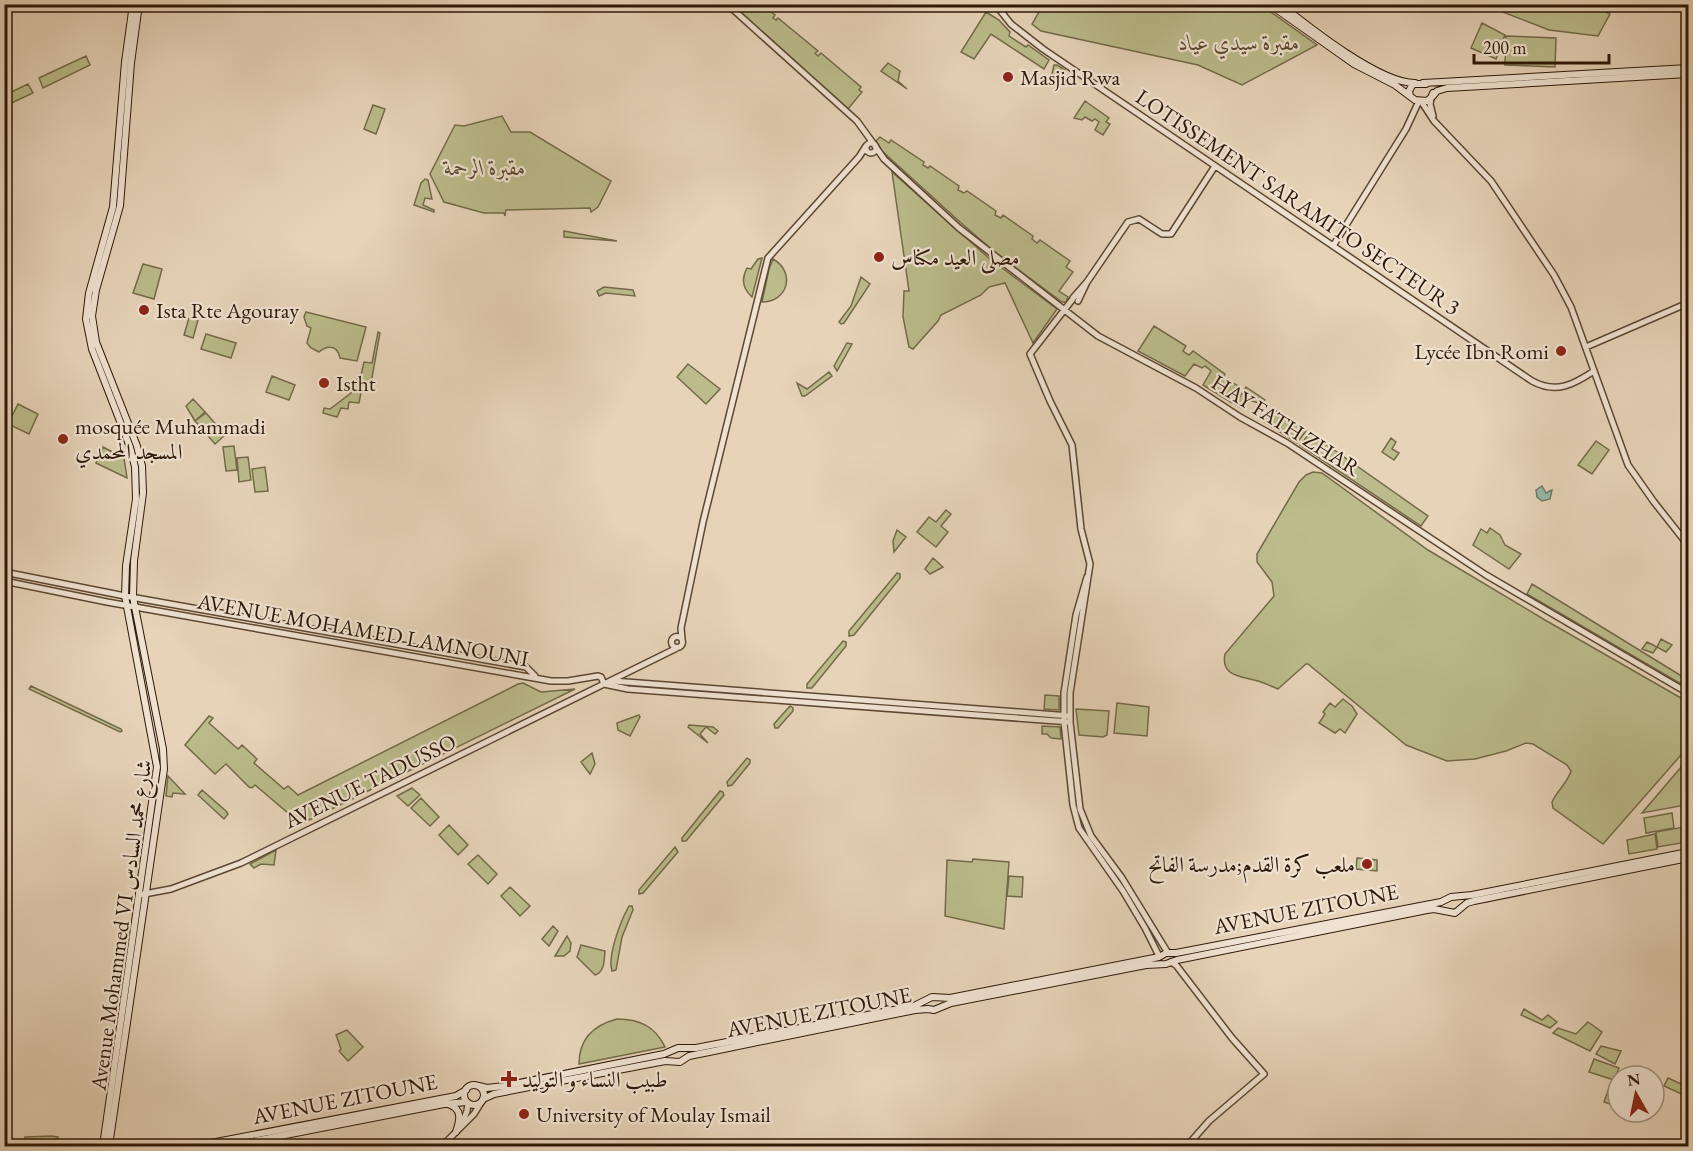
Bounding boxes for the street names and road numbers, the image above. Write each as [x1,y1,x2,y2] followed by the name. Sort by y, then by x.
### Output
[1130,82,1466,322] street label: LOTISSEMENT SARAMITO SECTEUR 3
[1206,368,1366,483] street label: HAY FATH ZHAR
[194,586,531,674] street label: AVENUE MOHAMED LAMNOUNI
[278,727,461,836] street label: AVENUE TADUSSO
[83,758,163,1094] street label: Avenue Mohammed VI شارع محمد السادس
[1210,877,1401,941] street label: AVENUE ZITOUNE
[723,980,914,1044] street label: AVENUE ZITOUNE
[249,1067,440,1131] street label: AVENUE ZITOUNE

